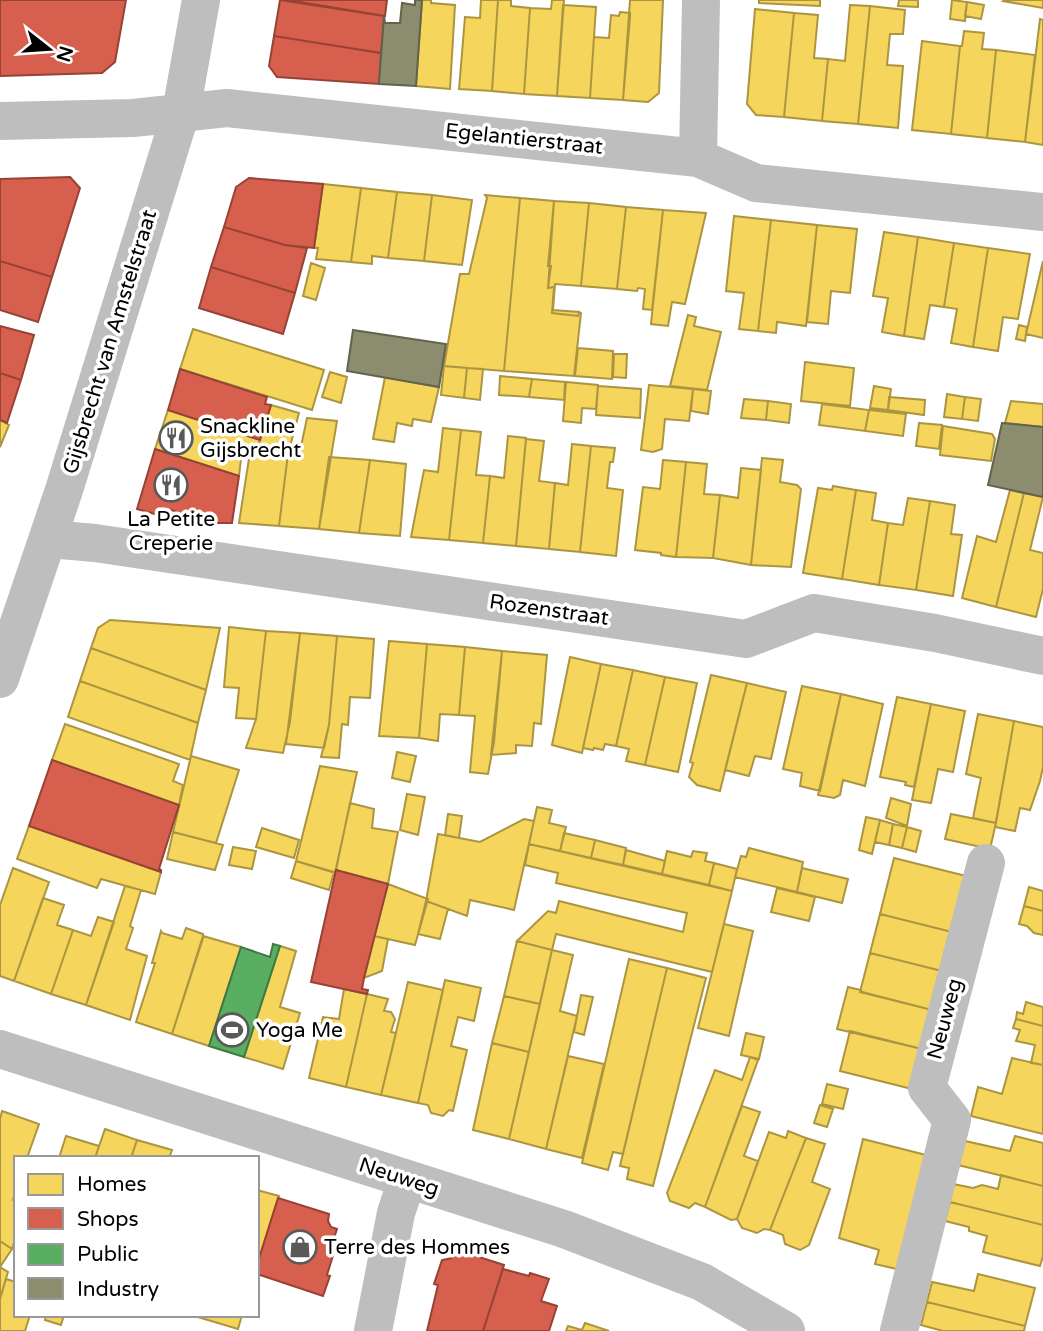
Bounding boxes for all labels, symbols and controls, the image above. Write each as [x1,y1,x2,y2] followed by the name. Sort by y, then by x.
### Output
[14,14,84,84] north arrow
[52,43,77,64] text: N
[444,118,604,160] street label: Egelantierstraat
[58,207,162,477] street label: Gijsbrecht van Amstelstraat
[200,414,301,463] place label: Snackline Gijsbrecht
[157,419,195,457] restaurant icon: Snackline Gijsbrecht
[152,466,190,504] restaurant icon: La Petite Creperie
[127,507,215,556] place label: La Petite Creperie
[488,589,610,631] street label: Rozenstraat
[922,976,968,1062] street label: Neuweg
[213,1011,251,1049] sports icon: Yoga Me
[256,1018,343,1043] place label: Yoga Me
[356,1152,442,1202] street label: Neuweg
[14,1156,259,1317] legend
[77,1172,147,1197] text: Homes
[77,1207,139,1232] text: Shops
[281,1228,319,1266] shop icon: Terre des Hommes
[324,1235,510,1260] place label: Terre des Hommes
[77,1242,139,1267] text: Public
[77,1277,159,1302] text: Industry

